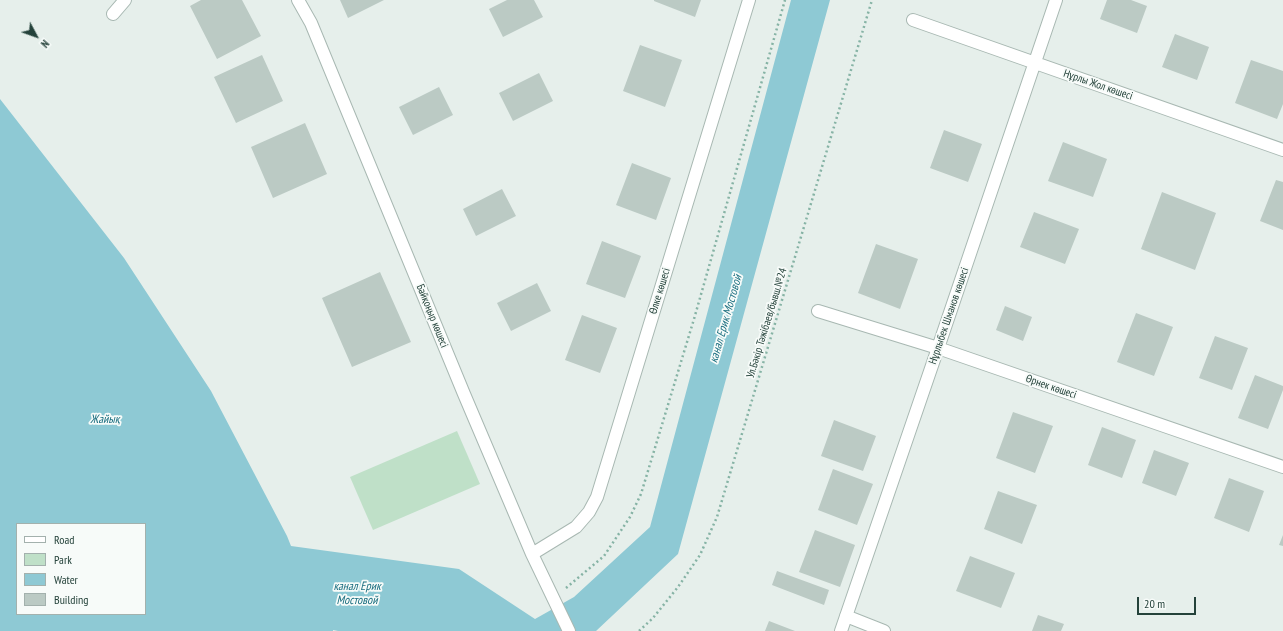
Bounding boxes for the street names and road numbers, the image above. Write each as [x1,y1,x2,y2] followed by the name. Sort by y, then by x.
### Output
[1062,67,1134,103] street label: Нұрлы Жол көшесі
[647,266,673,316] street label: Өлке көшесі
[744,266,790,380] street label: Ул.Бәкір Тәжібаев/бывш.№24
[926,266,972,366] street label: Нұрлыбек Шманов көшесі
[413,282,451,350] street label: Байқоңыр көшесi
[1024,372,1078,402] street label: Өрнек көшесі

